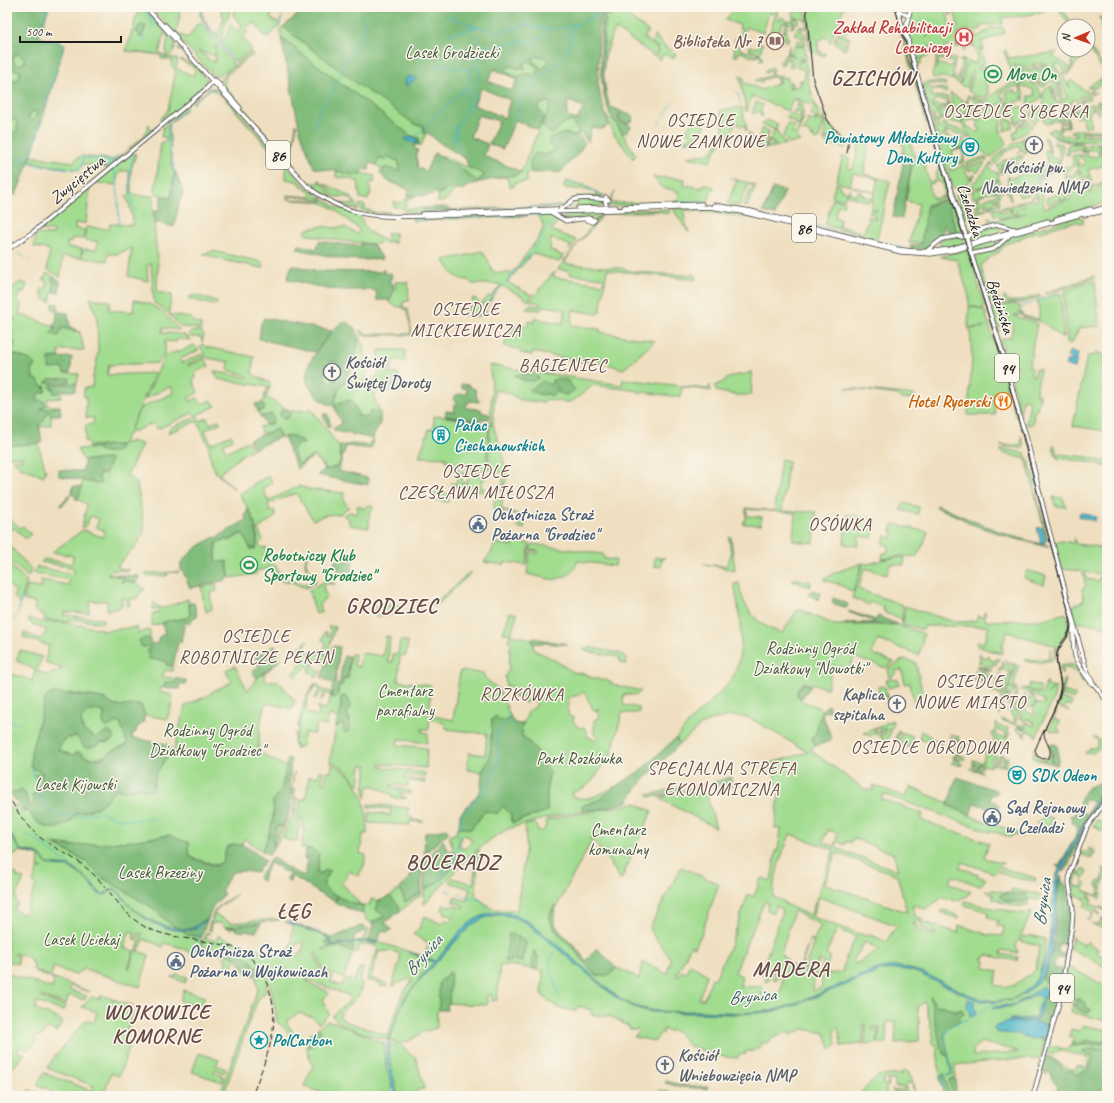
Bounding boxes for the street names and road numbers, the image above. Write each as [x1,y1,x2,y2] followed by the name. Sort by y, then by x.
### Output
[266,141,290,169] road number: 86
[45,149,110,208] street label: Zwycięstwa
[953,181,989,241] street label: Czeladzka
[792,214,816,242] road number: 86
[982,276,1020,338] street label: Będzińska
[995,354,1019,382] road number: 94
[1050,974,1074,1002] road number: 94

